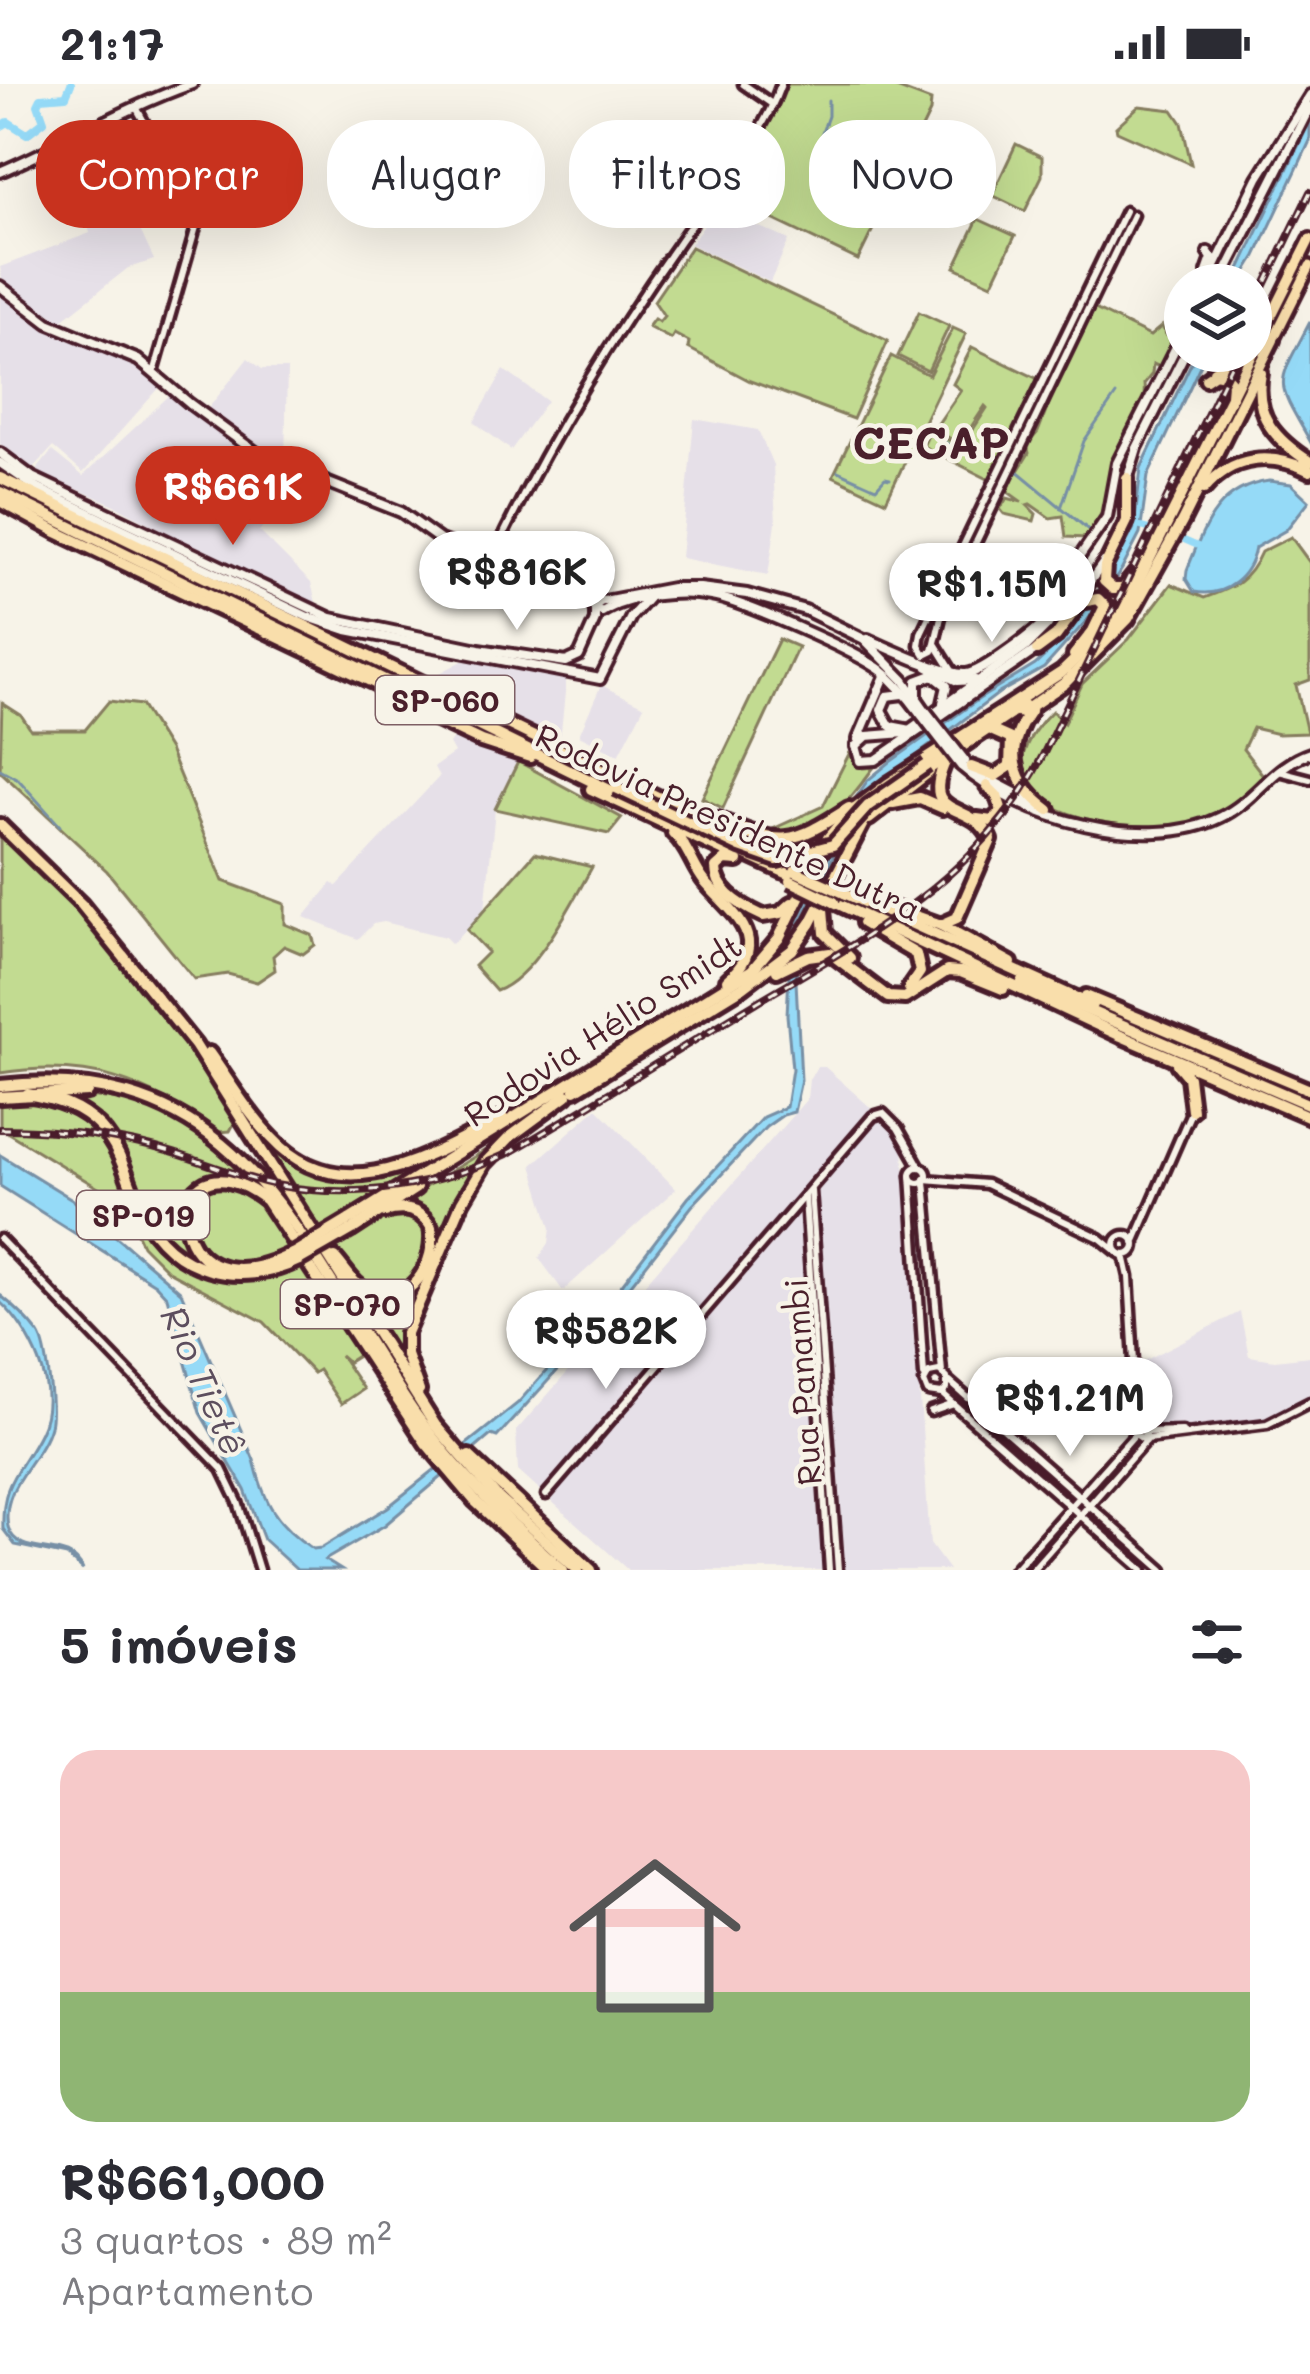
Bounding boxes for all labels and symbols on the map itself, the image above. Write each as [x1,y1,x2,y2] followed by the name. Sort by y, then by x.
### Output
[852,412,1010,470] district label: CECAP
[135,446,331,548] pin: R$661K
[419,531,615,633] pin: R$816K
[881,543,1103,645] pin: R$1.15M
[376,676,514,724] road number: SP-060
[529,713,929,929] street label: Rodovia Presidente Dutra
[455,923,749,1135] street label: Rodovia Hélio Smidt
[77,1191,209,1239] road number: SP-019
[772,1277,830,1487] street label: Rua Panambi
[281,1280,413,1328] road number: SP-070
[508,1290,704,1392] pin: R$582K
[151,1298,259,1462] water label: Rio Tietê
[959,1357,1181,1459] pin: R$1.21M

